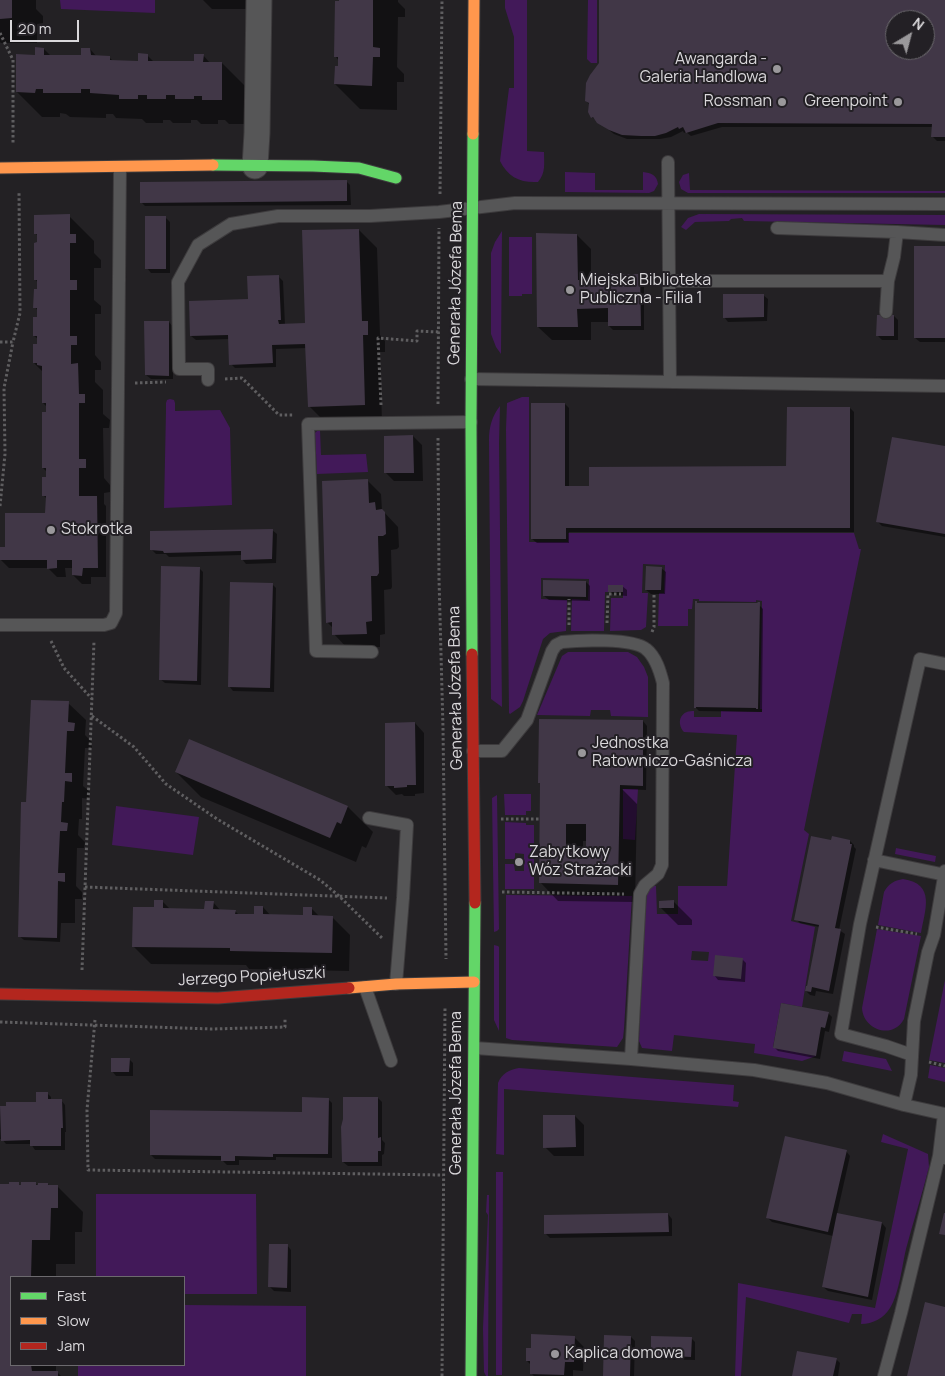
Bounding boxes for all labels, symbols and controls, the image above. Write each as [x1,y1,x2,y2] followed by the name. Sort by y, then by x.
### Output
[12,10,81,42] scale bar
[885,10,935,60] north arrow
[909,13,928,34] text: N
[18,18,51,39] text: 20 m
[640,50,767,88] place label: Awangarda - Galeria Handlowa
[771,63,783,75] marker: Awangarda - Galeria Handlowa
[704,92,772,112] place label: Rossman
[805,92,888,112] place label: Greenpoint
[776,96,788,108] marker: Rossman
[892,96,904,108] marker: Greenpoint
[445,201,467,365] street label: Generała Józefa Bema
[580,271,711,309] place label: Miejska Biblioteka Publiczna - Filia 1
[564,284,576,296] marker: Miejska Biblioteka Publiczna - Filia 1
[61,520,133,540] place label: Stokrotka
[45,524,57,536] marker: Stokrotka
[445,606,467,770] street label: Generała Józefa Bema
[592,734,752,772] place label: Jednostka Ratowniczo-Gaśnicza
[576,747,588,759] marker: Jednostka Ratowniczo-Gaśnicza
[529,843,632,881] place label: Zabytkowy Wóz Strażacki
[513,856,525,868] marker: Zabytkowy Wóz Strażacki
[178,964,326,990] street label: Jerzego Popiełuszki
[447,1011,467,1175] street label: Generała Józefa Bema
[10,1276,185,1366] legend
[57,1285,86,1306] text: Fast
[57,1310,90,1331] text: Slow
[57,1335,85,1356] text: Jam
[565,1344,684,1364] place label: Kaplica domowa
[549,1348,561,1360] marker: Kaplica domowa

